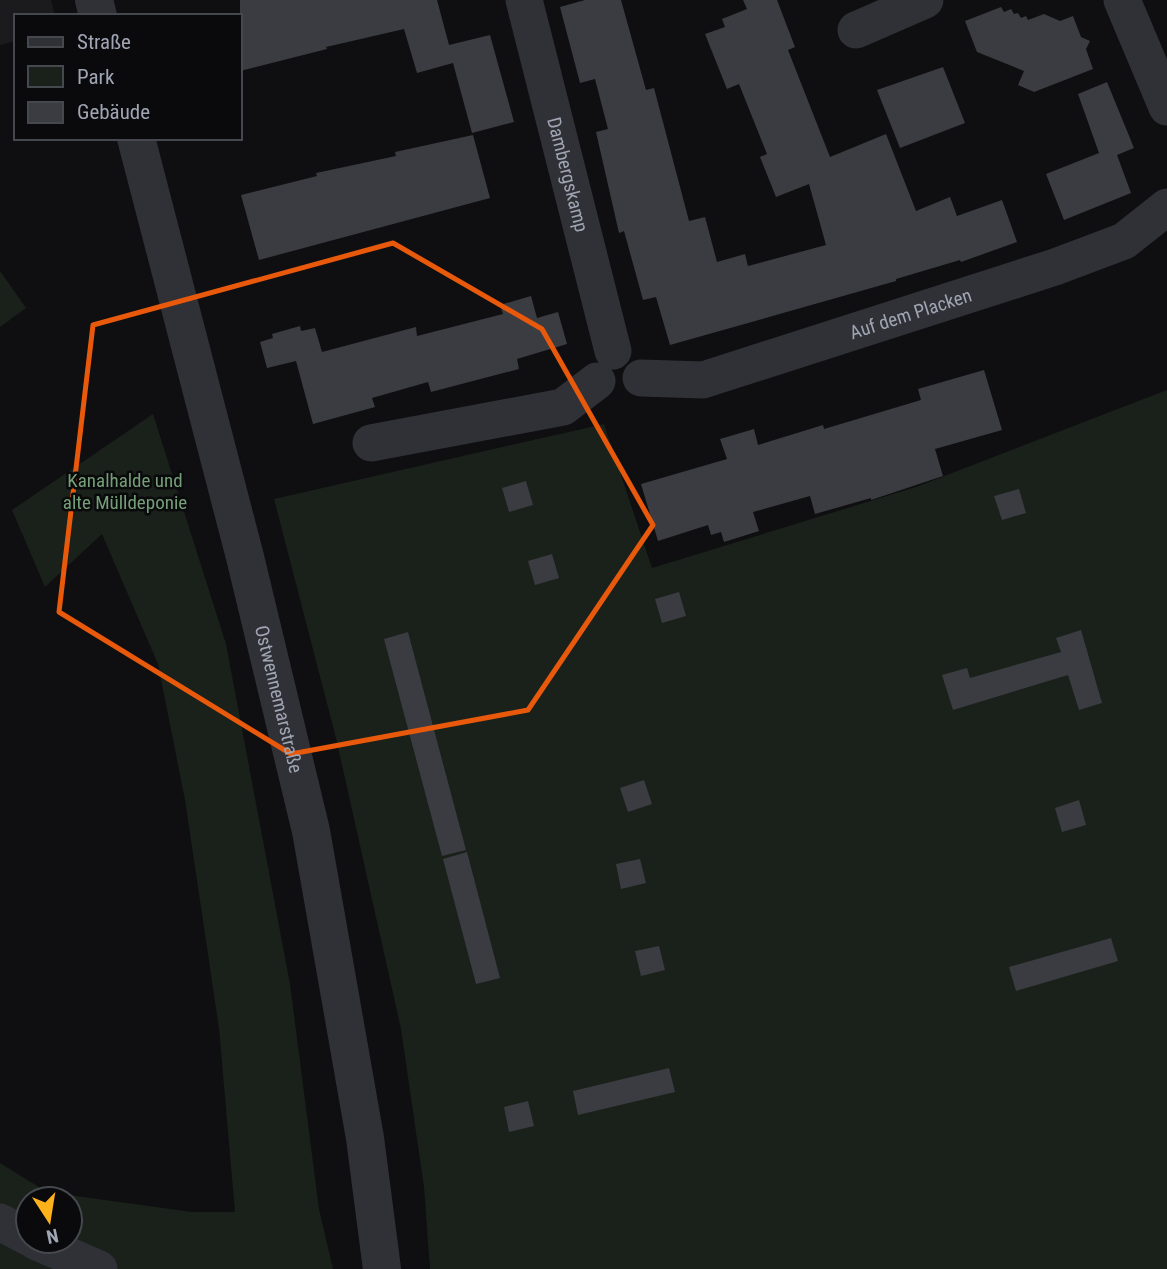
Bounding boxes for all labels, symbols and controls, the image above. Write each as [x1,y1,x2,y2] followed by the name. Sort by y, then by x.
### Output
[14,14,242,140] legend
[77,30,131,54] text: Straße
[77,65,115,89] text: Park
[77,100,150,124] text: Gebäude
[543,115,594,234] street label: Dambergskamp
[847,283,974,344] street label: Auf dem Placken
[63,469,187,514] park label: Kanalhalde und alte Mülldeponie
[250,623,308,775] street label: Ostwennemarstraße
[14,1185,84,1255] north arrow
[44,1224,61,1249] text: N

